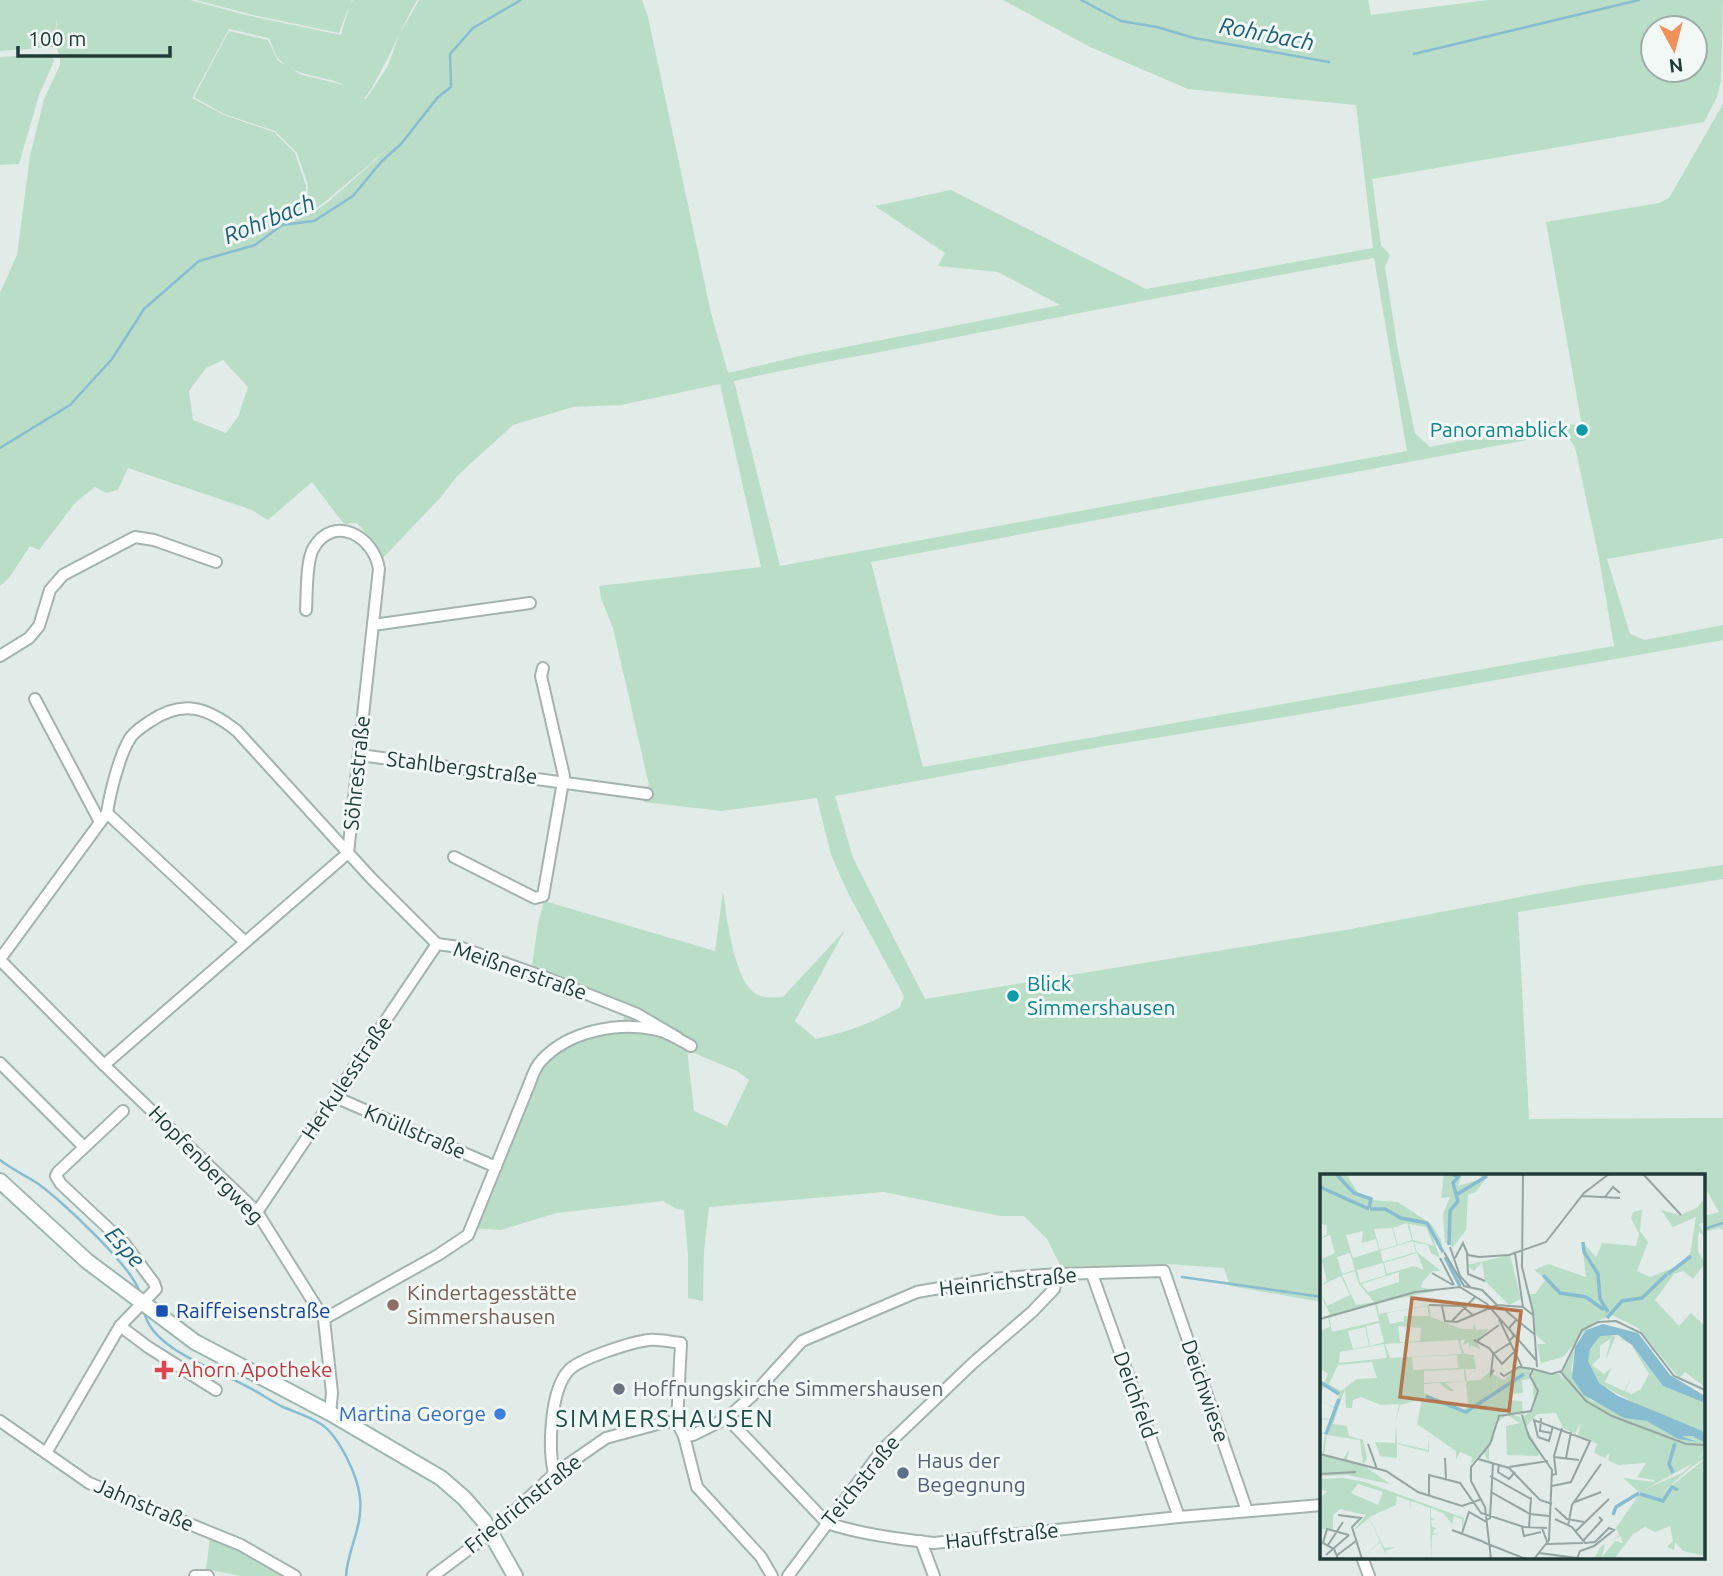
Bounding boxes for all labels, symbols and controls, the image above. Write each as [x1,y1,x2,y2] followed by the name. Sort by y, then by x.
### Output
[1218,12,1317,55] water label: Rohrbach
[18,14,170,58] scale bar
[1639,14,1709,84] north arrow
[28,26,86,50] text: 100 m
[1668,54,1684,78] text: N
[220,189,318,248] water label: Rohrbach
[1430,417,1568,441] place label: Panoramablick
[1574,422,1590,438] marker: Panoramablick
[338,714,374,831] street label: Söhrestraße
[385,746,539,788] street label: Stahlbergstraße
[450,936,590,1004] street label: Meißnerstraße
[1027,971,1176,1019] place label: Blick Simmershausen
[1005,988,1021,1004] marker: Blick Simmershausen
[296,1011,396,1144] street label: Herkulesstraße
[361,1099,470,1163] street label: Knüllstraße
[144,1100,269,1228] street label: Hopfenbergweg
[1320,1174,1706,1558] inset map
[101,1221,150,1272] water label: Espe
[938,1262,1078,1300] street label: Heinrichstraße
[407,1280,577,1328] place label: Kindertagesstätte Simmershausen
[385,1297,401,1313] marker: Kindertagesstätte Simmershausen
[176,1298,331,1322] place label: Raiffeisenstraße
[154,1303,170,1319] marker: Raiffeisenstraße
[1177,1336,1235,1445] street label: Deichwiese
[1109,1348,1163,1441] street label: Deichfeld
[178,1357,333,1381] place label: Ahorn Apotheke
[156,1362,172,1378] marker: Ahorn Apotheke
[633,1376,943,1400] place label: Hoffnungskirche Simmershausen
[611,1381,627,1397] marker: Hoffnungskirche Simmershausen
[339,1401,486,1425] place label: Martina George
[555,1405,775,1432] district label: SIMMERSHAUSEN
[492,1406,508,1422] marker: Martina George
[816,1430,904,1530] street label: Teichstraße
[917,1448,1026,1496] place label: Haus der Begegnung
[459,1449,585,1557] street label: Friedrichstraße
[895,1465,911,1481] marker: Haus der Begegnung
[91,1472,198,1536] street label: Jahnstraße
[944,1517,1060,1553] street label: Hauffstraße

